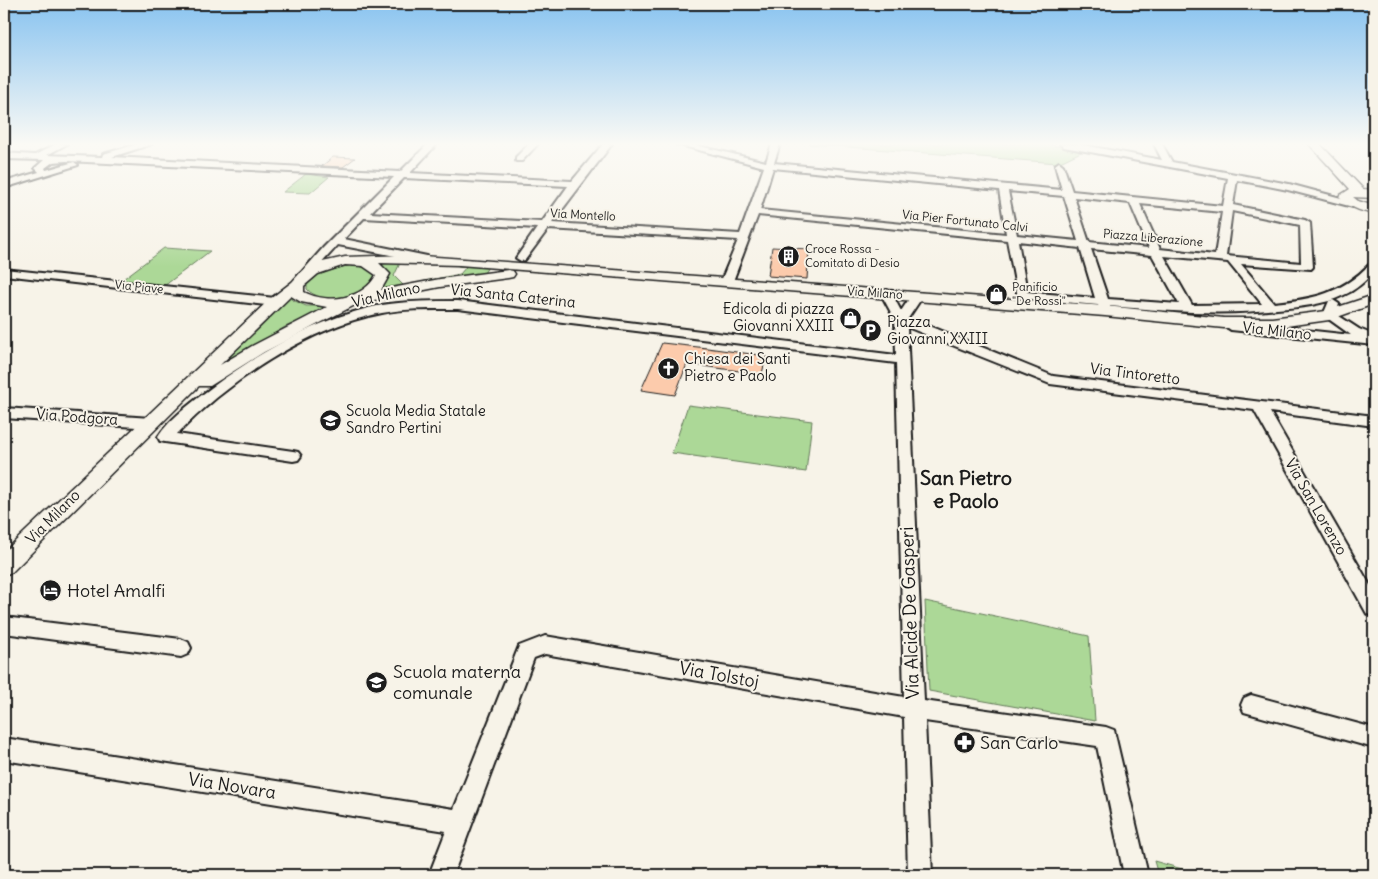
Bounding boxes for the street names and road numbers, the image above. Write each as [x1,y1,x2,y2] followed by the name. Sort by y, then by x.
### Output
[550,205,616,224] street label: Via Montello
[901,206,1029,235] street label: Via Pier Fortunato Calvi
[1102,226,1204,249] street label: Piazza Liberazione
[114,276,164,297] street label: Via Piave
[350,277,422,312] street label: Via Milano
[450,279,577,312] street label: Via Santa Caterina
[847,283,903,302] street label: Via Milano
[1242,317,1313,344] street label: Via Milano
[1089,359,1181,388] street label: Via Tintoretto
[35,404,119,429] street label: Via Podgora
[1281,455,1352,558] street label: Via San Lorenzo
[21,485,84,548] street label: Via Milano
[895,526,924,700] street label: Via Alcide De Gasperi
[677,656,761,693] street label: Via Tolstoj
[187,767,278,804] street label: Via Novara

